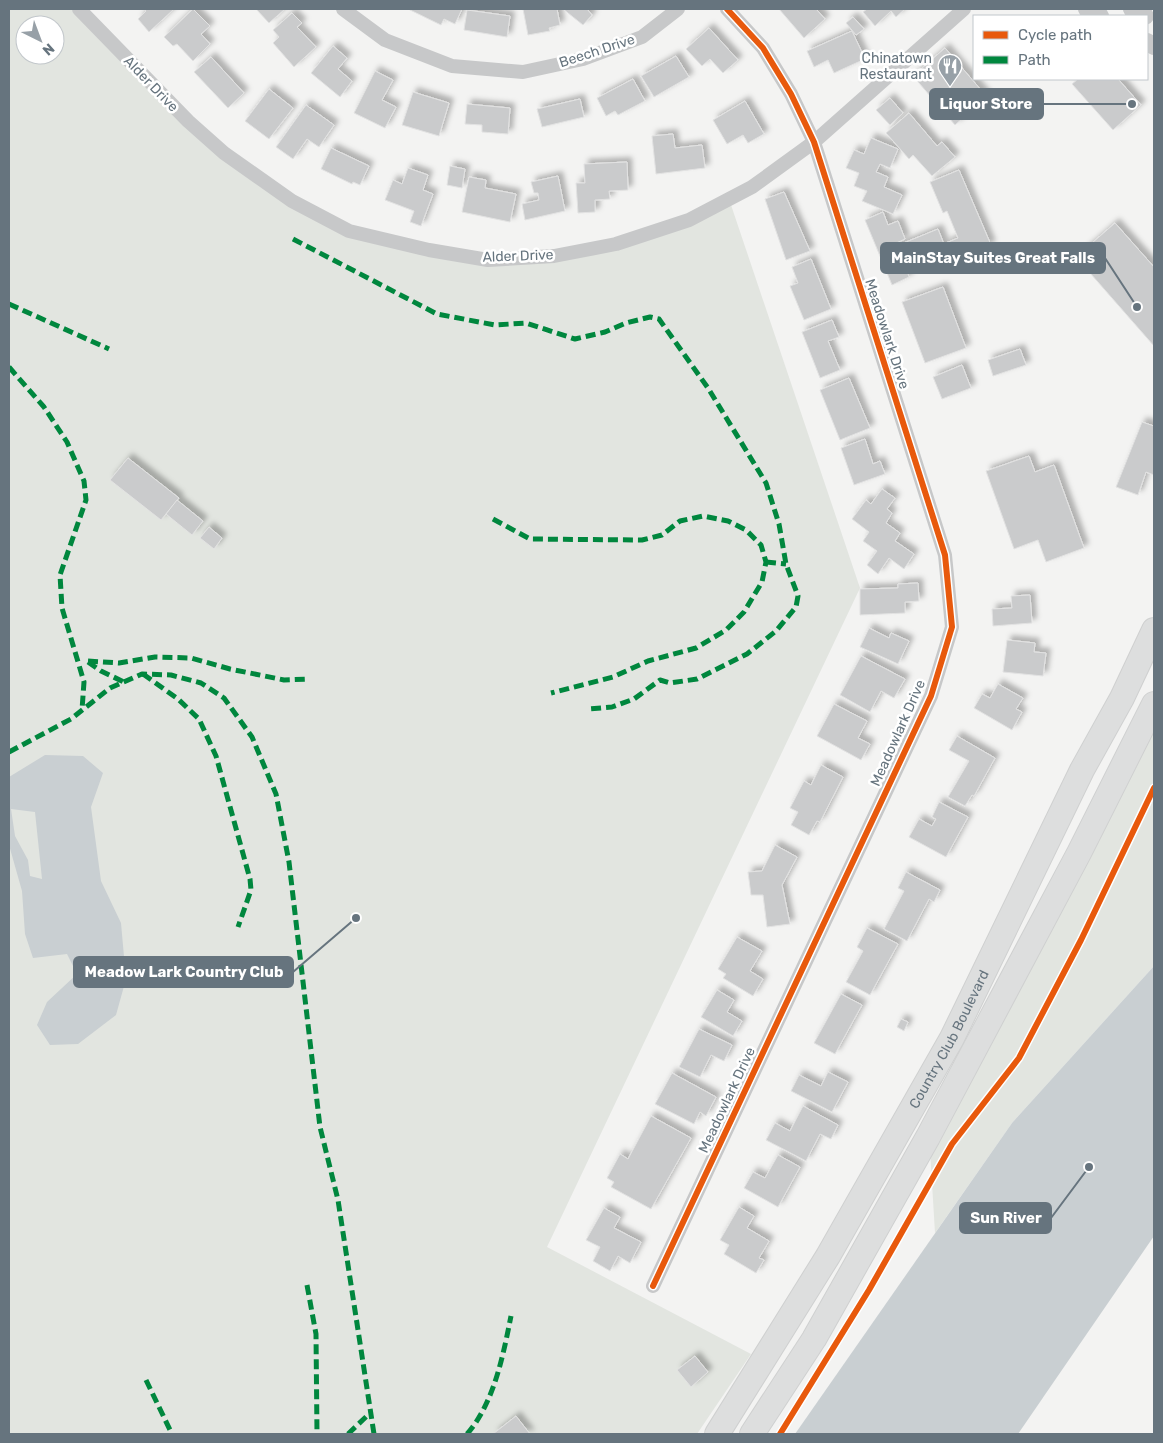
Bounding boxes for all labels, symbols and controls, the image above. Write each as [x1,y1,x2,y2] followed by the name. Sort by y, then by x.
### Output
[15,15,65,65] north arrow
[973,15,1148,80] legend
[1018,26,1092,44] text: Cycle path
[557,31,637,71] street label: Beech Drive
[39,40,58,59] text: N
[860,50,933,83] place label: Chinatown Restaurant
[1018,51,1051,69] text: Path
[120,53,182,116] street label: Alder Drive
[937,53,963,87] restaurant icon: Chinatown Restaurant
[930,89,1043,119] callout: Liquor Store
[940,95,1033,113] text: Liquor Store
[881,243,1105,273] callout: MainStay Suites Great Falls
[482,246,554,266] street label: Alder Drive
[891,249,1095,267] text: MainStay Suites Great Falls
[861,277,913,391] street label: Meadowlark Drive
[867,677,929,789] street label: Meadowlark Drive
[74,957,293,987] callout: Meadow Lark Country Club
[85,963,283,981] text: Meadow Lark Country Club
[905,967,992,1112] street label: Country Club Boulevard
[695,1044,759,1156] street label: Meadowlark Drive
[960,1203,1051,1233] callout: Sun River
[970,1209,1042,1227] text: Sun River

